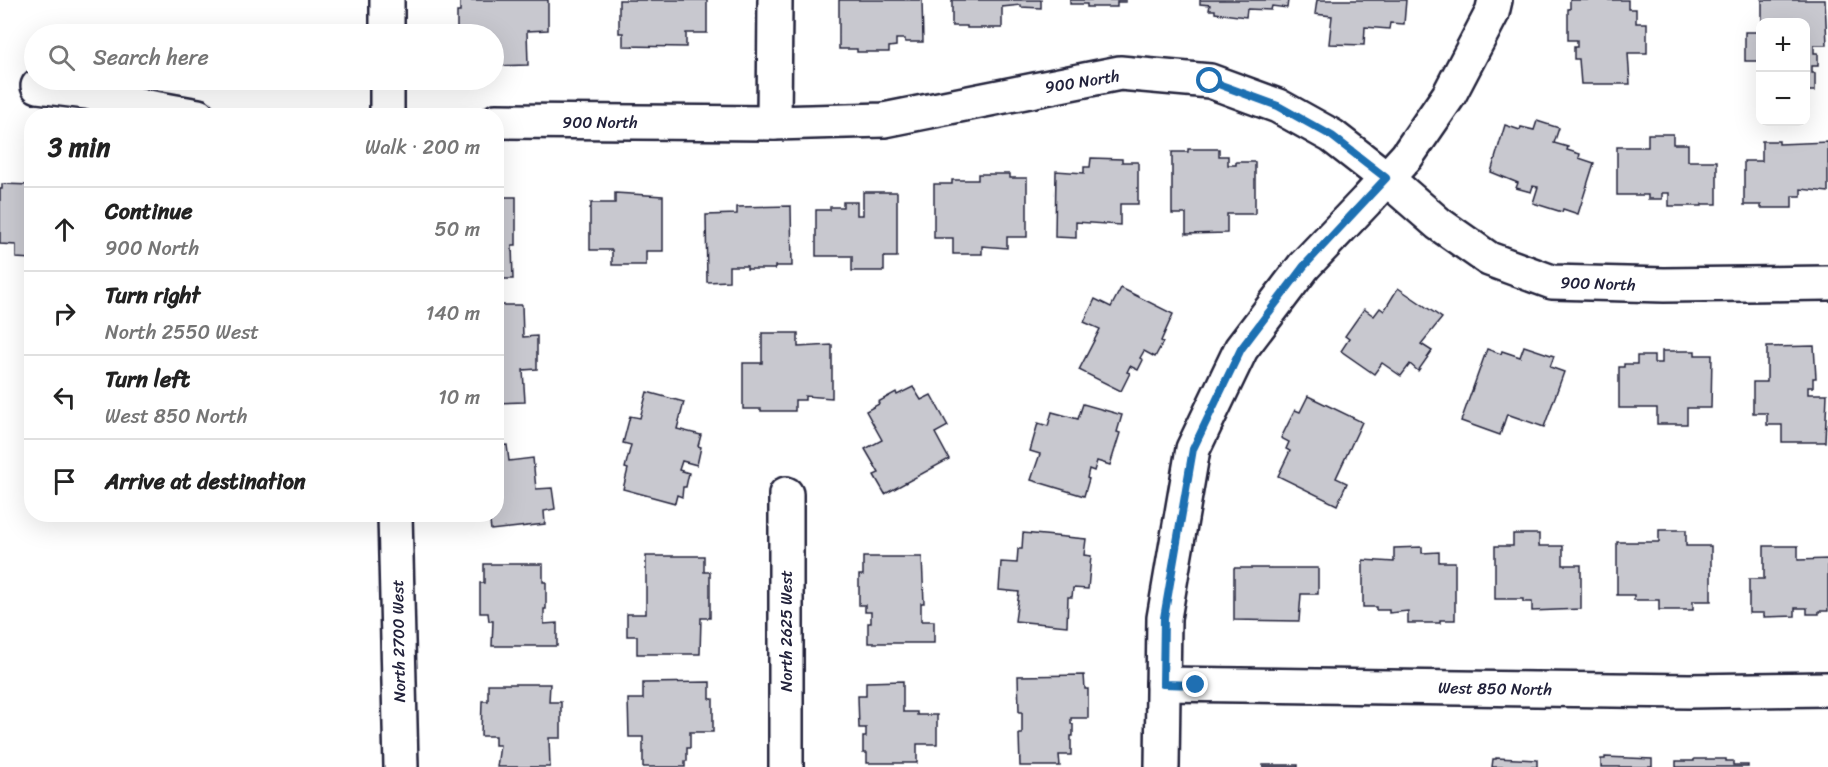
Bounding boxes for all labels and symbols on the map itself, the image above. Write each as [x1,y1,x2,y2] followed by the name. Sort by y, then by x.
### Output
[1043,61,1122,102] street label: 900 North
[1196,67,1222,93] route start
[562,108,638,137] street label: 900 North
[1560,268,1636,299] street label: 900 North
[772,570,801,692] street label: North 2625 West
[383,579,414,703] street label: North 2700 West
[1182,671,1208,697] route end
[1438,673,1552,704] street label: West 850 North

